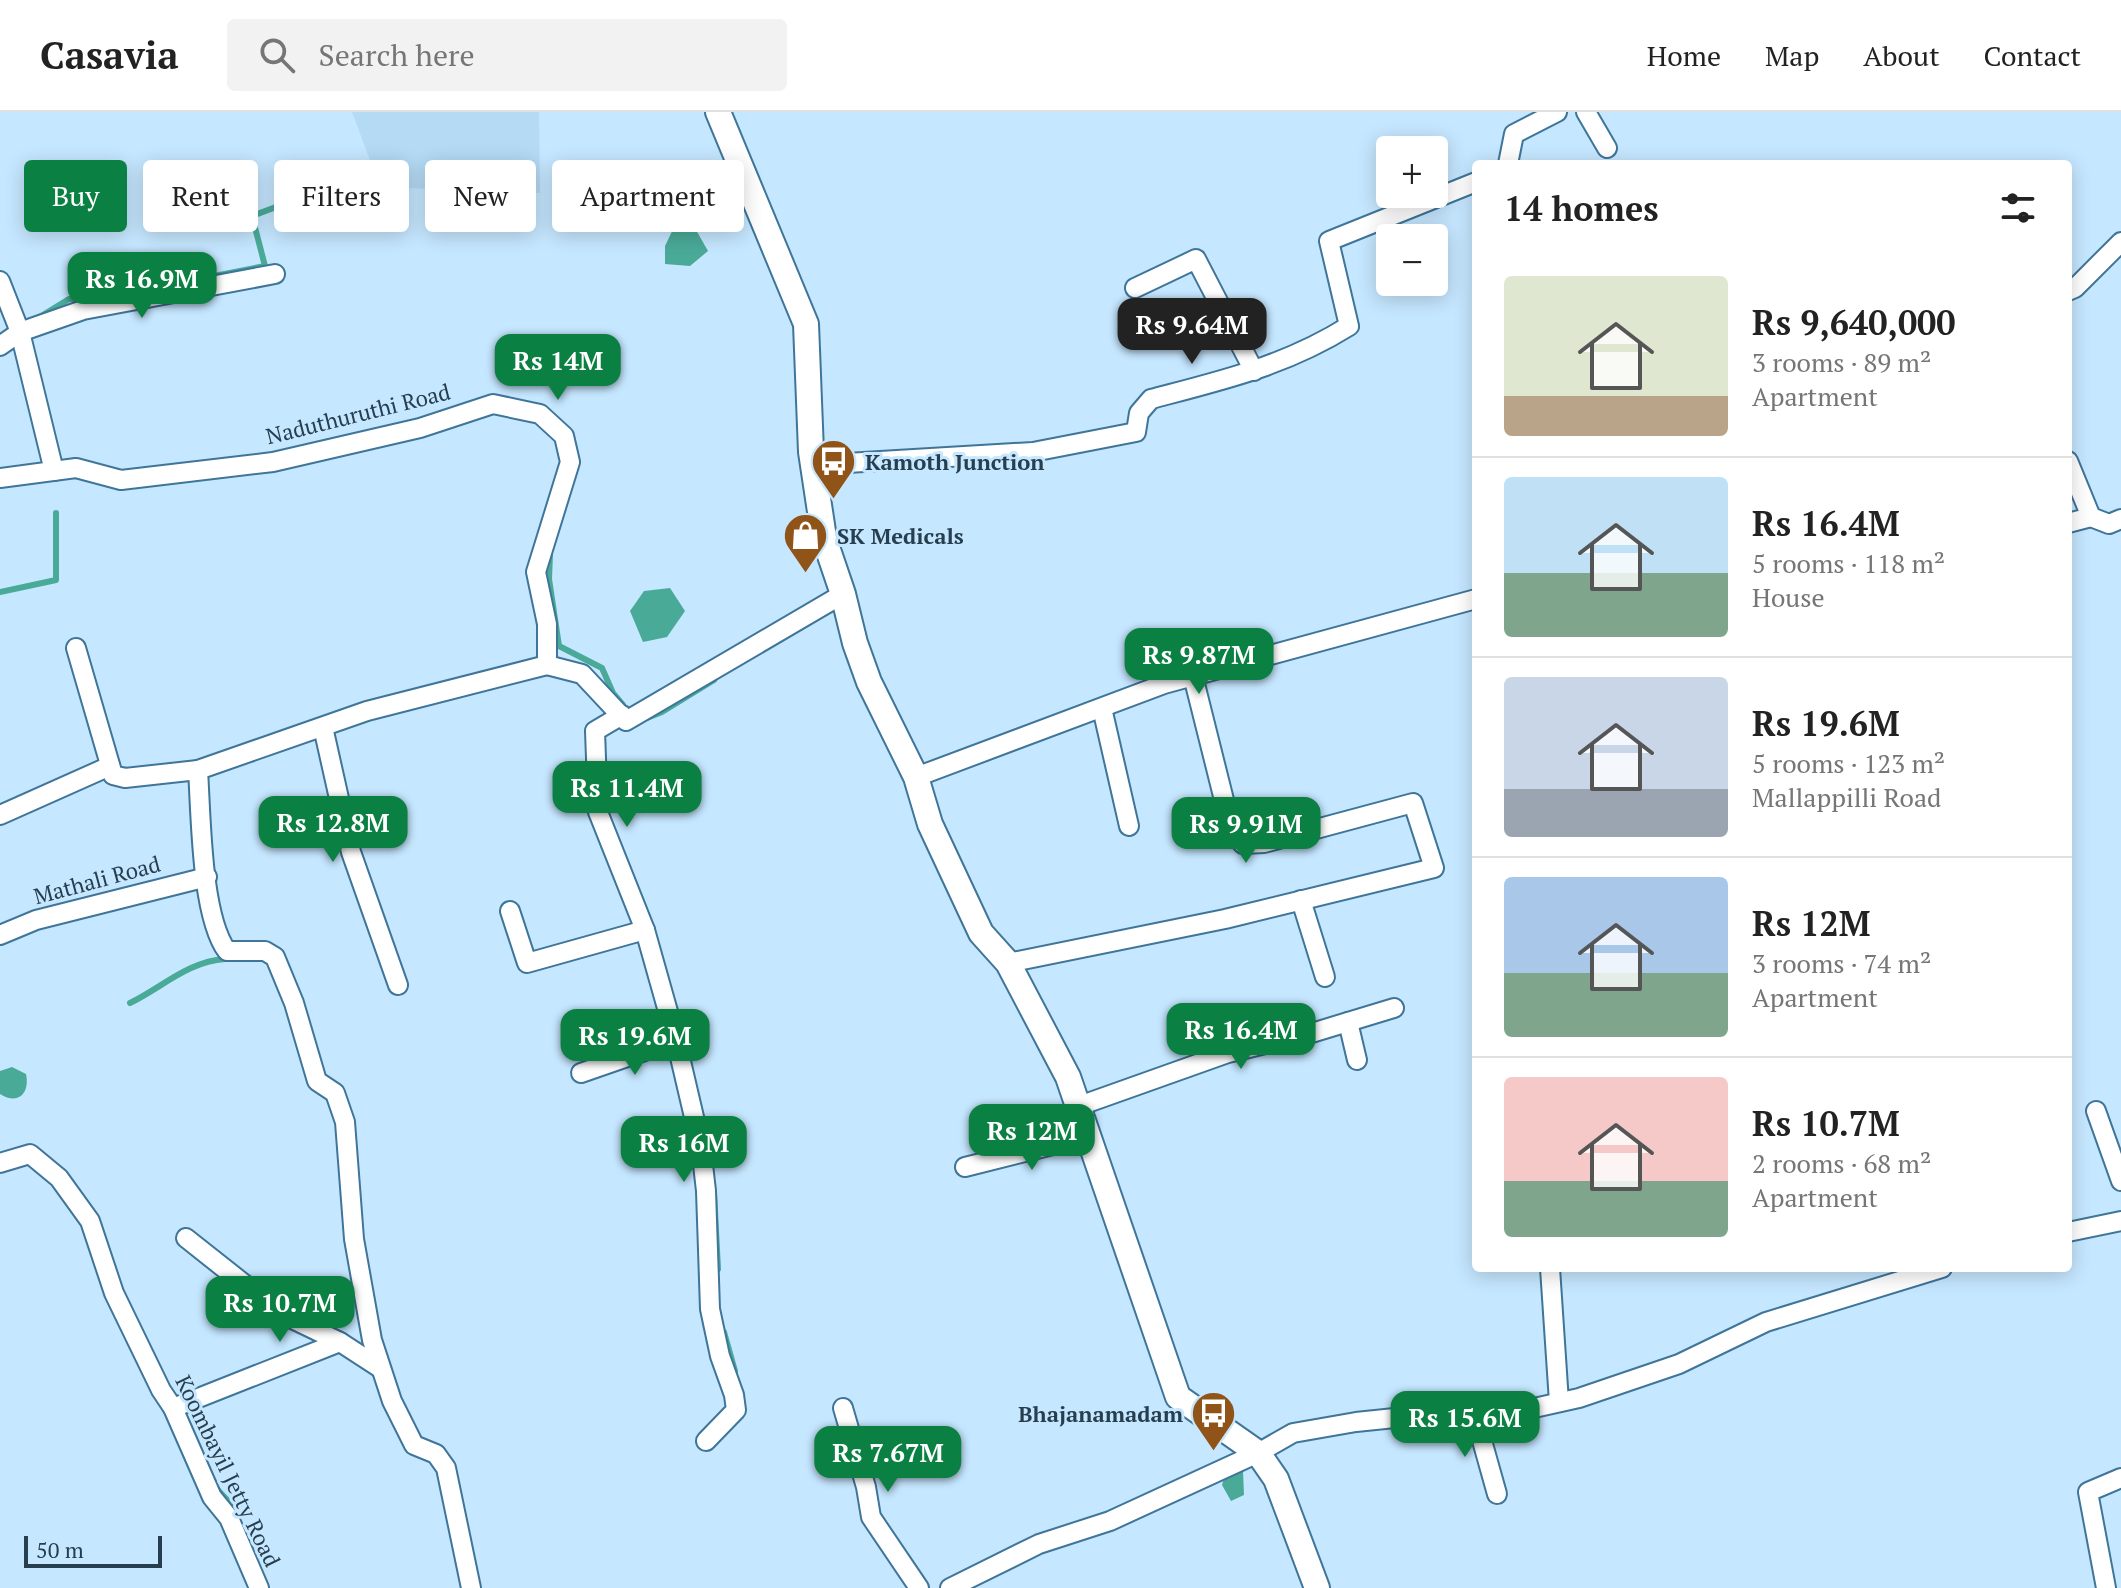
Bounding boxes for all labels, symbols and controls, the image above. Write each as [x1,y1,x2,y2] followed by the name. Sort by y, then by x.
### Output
[227,19,787,91] search box
[40,30,179,80] text: Casavia
[255,33,299,77] icon: search
[319,35,475,75] text: Search here
[1647,37,1721,74] text: Home
[1765,37,1819,74] text: Map
[1863,37,1940,74] text: About
[1984,37,2081,74] text: Contact
[1376,136,1448,296] map controls
[1376,136,1448,208] button: +
[24,160,127,232] chip: Buy
[143,160,258,232] chip: Rent
[274,160,409,232] chip: Filters
[425,160,536,232] chip: New
[552,160,744,232] chip: Apartment
[1504,186,1659,231] text: 14 homes
[1996,186,2040,230] icon: filters
[1376,224,1448,296] button: −
[59,252,225,320] pin: Rs 16.9M
[86,261,198,295] text: Rs 16.9M
[1109,298,1275,366] pin: Rs 9.64M
[1752,300,1956,345] text: Rs 9,640,000
[1136,307,1248,341] text: Rs 9.64M
[1568,308,1664,404] icon: home
[493,334,623,402] pin: Rs 14M
[513,343,603,377] text: Rs 14M
[1752,345,1931,379] text: 3 rooms · 89 m²
[263,377,453,450] street label: Naduthuruthi Road
[1752,379,1878,413] text: Apartment
[810,438,858,501] bus stop icon: Kamoth Junction
[865,447,1045,476] place label: Kamoth Junction
[1752,501,1900,546] text: Rs 16.4M
[1568,509,1664,605] icon: home
[782,512,830,575] shop icon: SK Medicals
[837,521,964,550] place label: SK Medicals
[1752,546,1945,580] text: 5 rooms · 118 m²
[1752,580,1825,614] text: House
[1116,628,1282,696] pin: Rs 9.87M
[1143,637,1255,671] text: Rs 9.87M
[1752,701,1900,746] text: Rs 19.6M
[1568,709,1664,805] icon: home
[1752,746,1945,780] text: 5 rooms · 123 m²
[544,761,710,829] pin: Rs 11.4M
[571,770,683,804] text: Rs 11.4M
[1752,780,1942,814] text: Mallappilli Road
[250,796,416,864] pin: Rs 12.8M
[1163,797,1329,865] pin: Rs 9.91M
[277,805,389,839] text: Rs 12.8M
[1190,806,1302,840] text: Rs 9.91M
[30,849,163,910] street label: Mathali Road
[1752,901,1870,946] text: Rs 12M
[1568,909,1664,1005] icon: home
[1752,946,1931,980] text: 3 rooms · 74 m²
[1752,980,1878,1014] text: Apartment
[1158,1003,1324,1071] pin: Rs 16.4M
[552,1009,718,1077] pin: Rs 19.6M
[1185,1012,1297,1046] text: Rs 16.4M
[579,1018,691,1052] text: Rs 19.6M
[1752,1101,1900,1146] text: Rs 10.7M
[967,1104,1097,1172] pin: Rs 12M
[1568,1109,1664,1205] icon: home
[987,1113,1077,1147] text: Rs 12M
[619,1116,749,1184] pin: Rs 16M
[639,1125,729,1159] text: Rs 16M
[1752,1146,1931,1180] text: 2 rooms · 68 m²
[1752,1180,1878,1214] text: Apartment
[197,1276,363,1344] pin: Rs 10.7M
[224,1285,336,1319] text: Rs 10.7M
[169,1370,287,1571] street label: Koombayil Jetty Road
[1190,1390,1238,1453] bus stop icon: Bhajanamadam
[1382,1391,1548,1459] pin: Rs 15.6M
[1018,1399,1184,1428] place label: Bhajanamadam
[1409,1400,1521,1434] text: Rs 15.6M
[805,1426,971,1494] pin: Rs 7.67M
[832,1435,944,1469] text: Rs 7.67M
[24,1532,162,1568] scale bar
[36,1535,84,1564] text: 50 m

